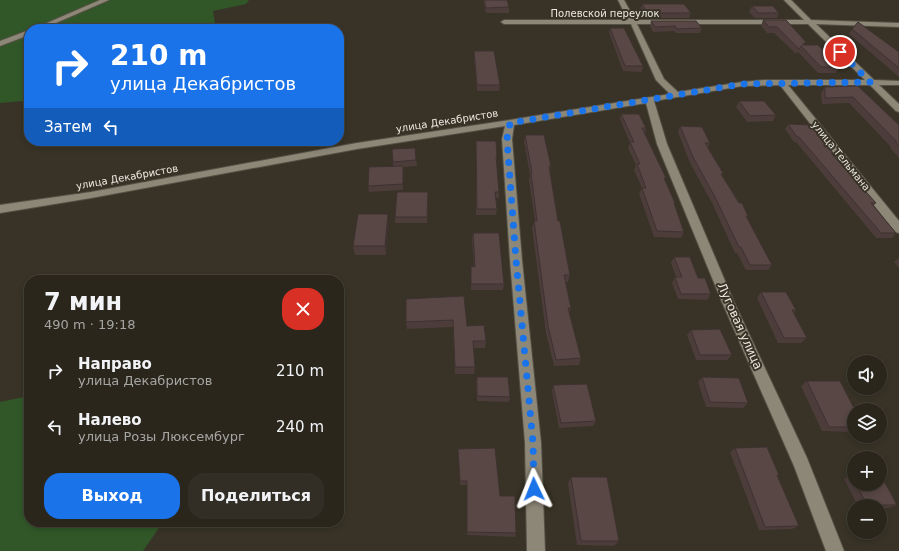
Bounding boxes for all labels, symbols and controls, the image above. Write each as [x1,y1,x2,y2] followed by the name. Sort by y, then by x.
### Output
[550,8,660,19] street label: Полевской переулок
[823,35,857,69] pin
[110,39,207,72] text: 210 m
[44,40,96,92] icon: right
[829,41,851,63] icon: arrive
[110,73,296,94] text: улица Декабристов
[395,107,499,135] street label: улица Декабристов
[100,116,122,138] icon: left
[44,118,92,136] text: Затем
[810,119,872,193] street label: улица Тельмана
[75,163,179,191] street label: улица Декабристов
[715,281,765,371] street label: Луговая улица
[44,288,122,316] text: 7 мин
[282,288,324,330] button: close
[44,317,135,332] text: 490 m · 19:18
[78,355,152,373] text: Направо
[847,355,887,539] map controls
[847,355,887,395] button: sound
[44,360,66,382] icon: right
[276,362,324,380] text: 210 m
[78,373,212,388] text: улица Декабристов
[847,403,887,443] button: layers
[78,411,142,429] text: Налево
[44,416,66,438] icon: left
[276,418,324,436] text: 240 m
[78,429,245,444] text: улица Розы Люксембург
[847,451,887,491] button: +
[513,468,555,510] position arrow
[44,473,180,519] button: Выход
[188,473,324,519] button: Поделиться
[847,499,887,539] button: −

